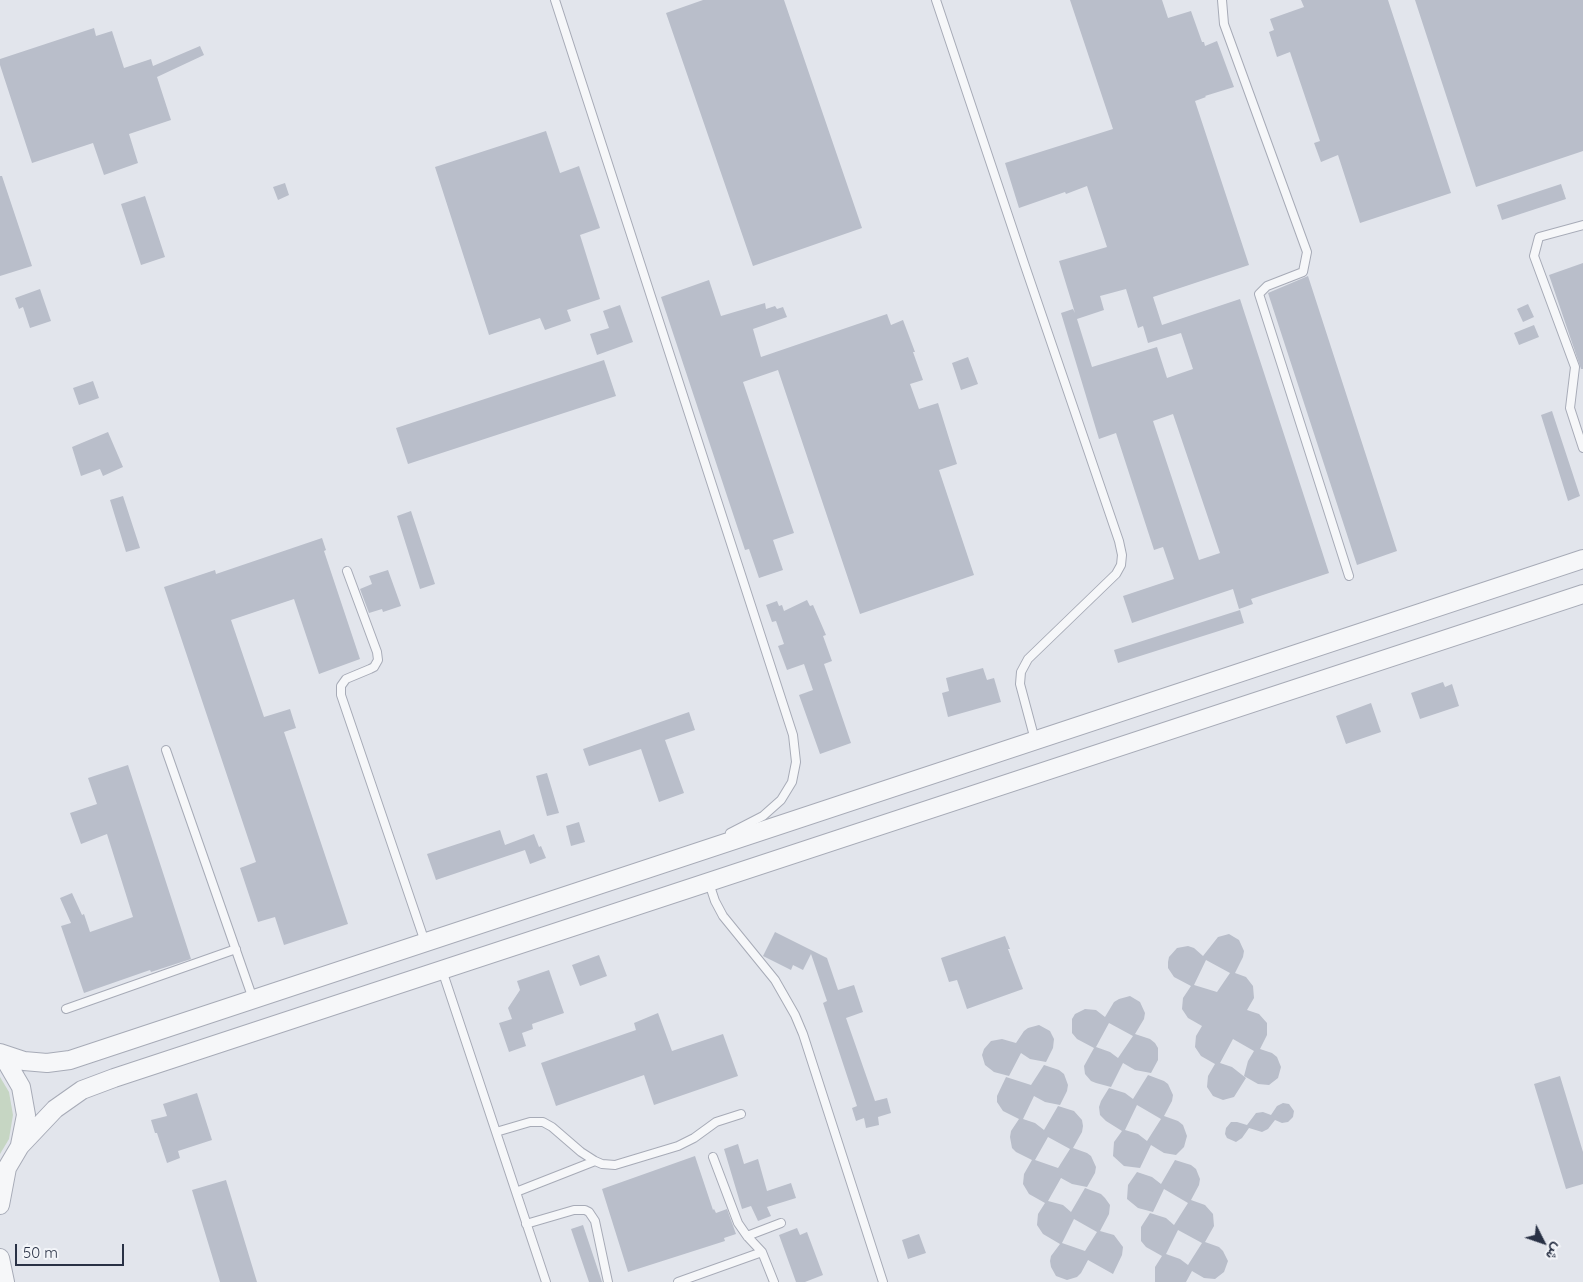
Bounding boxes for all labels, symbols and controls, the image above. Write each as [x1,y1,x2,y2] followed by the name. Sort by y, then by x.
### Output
[1518,1217,1568,1267] north arrow
[18,1234,126,1266] scale bar
[1542,1240,1567,1264] text: ش
[23,1243,58,1262] text: 50 m

